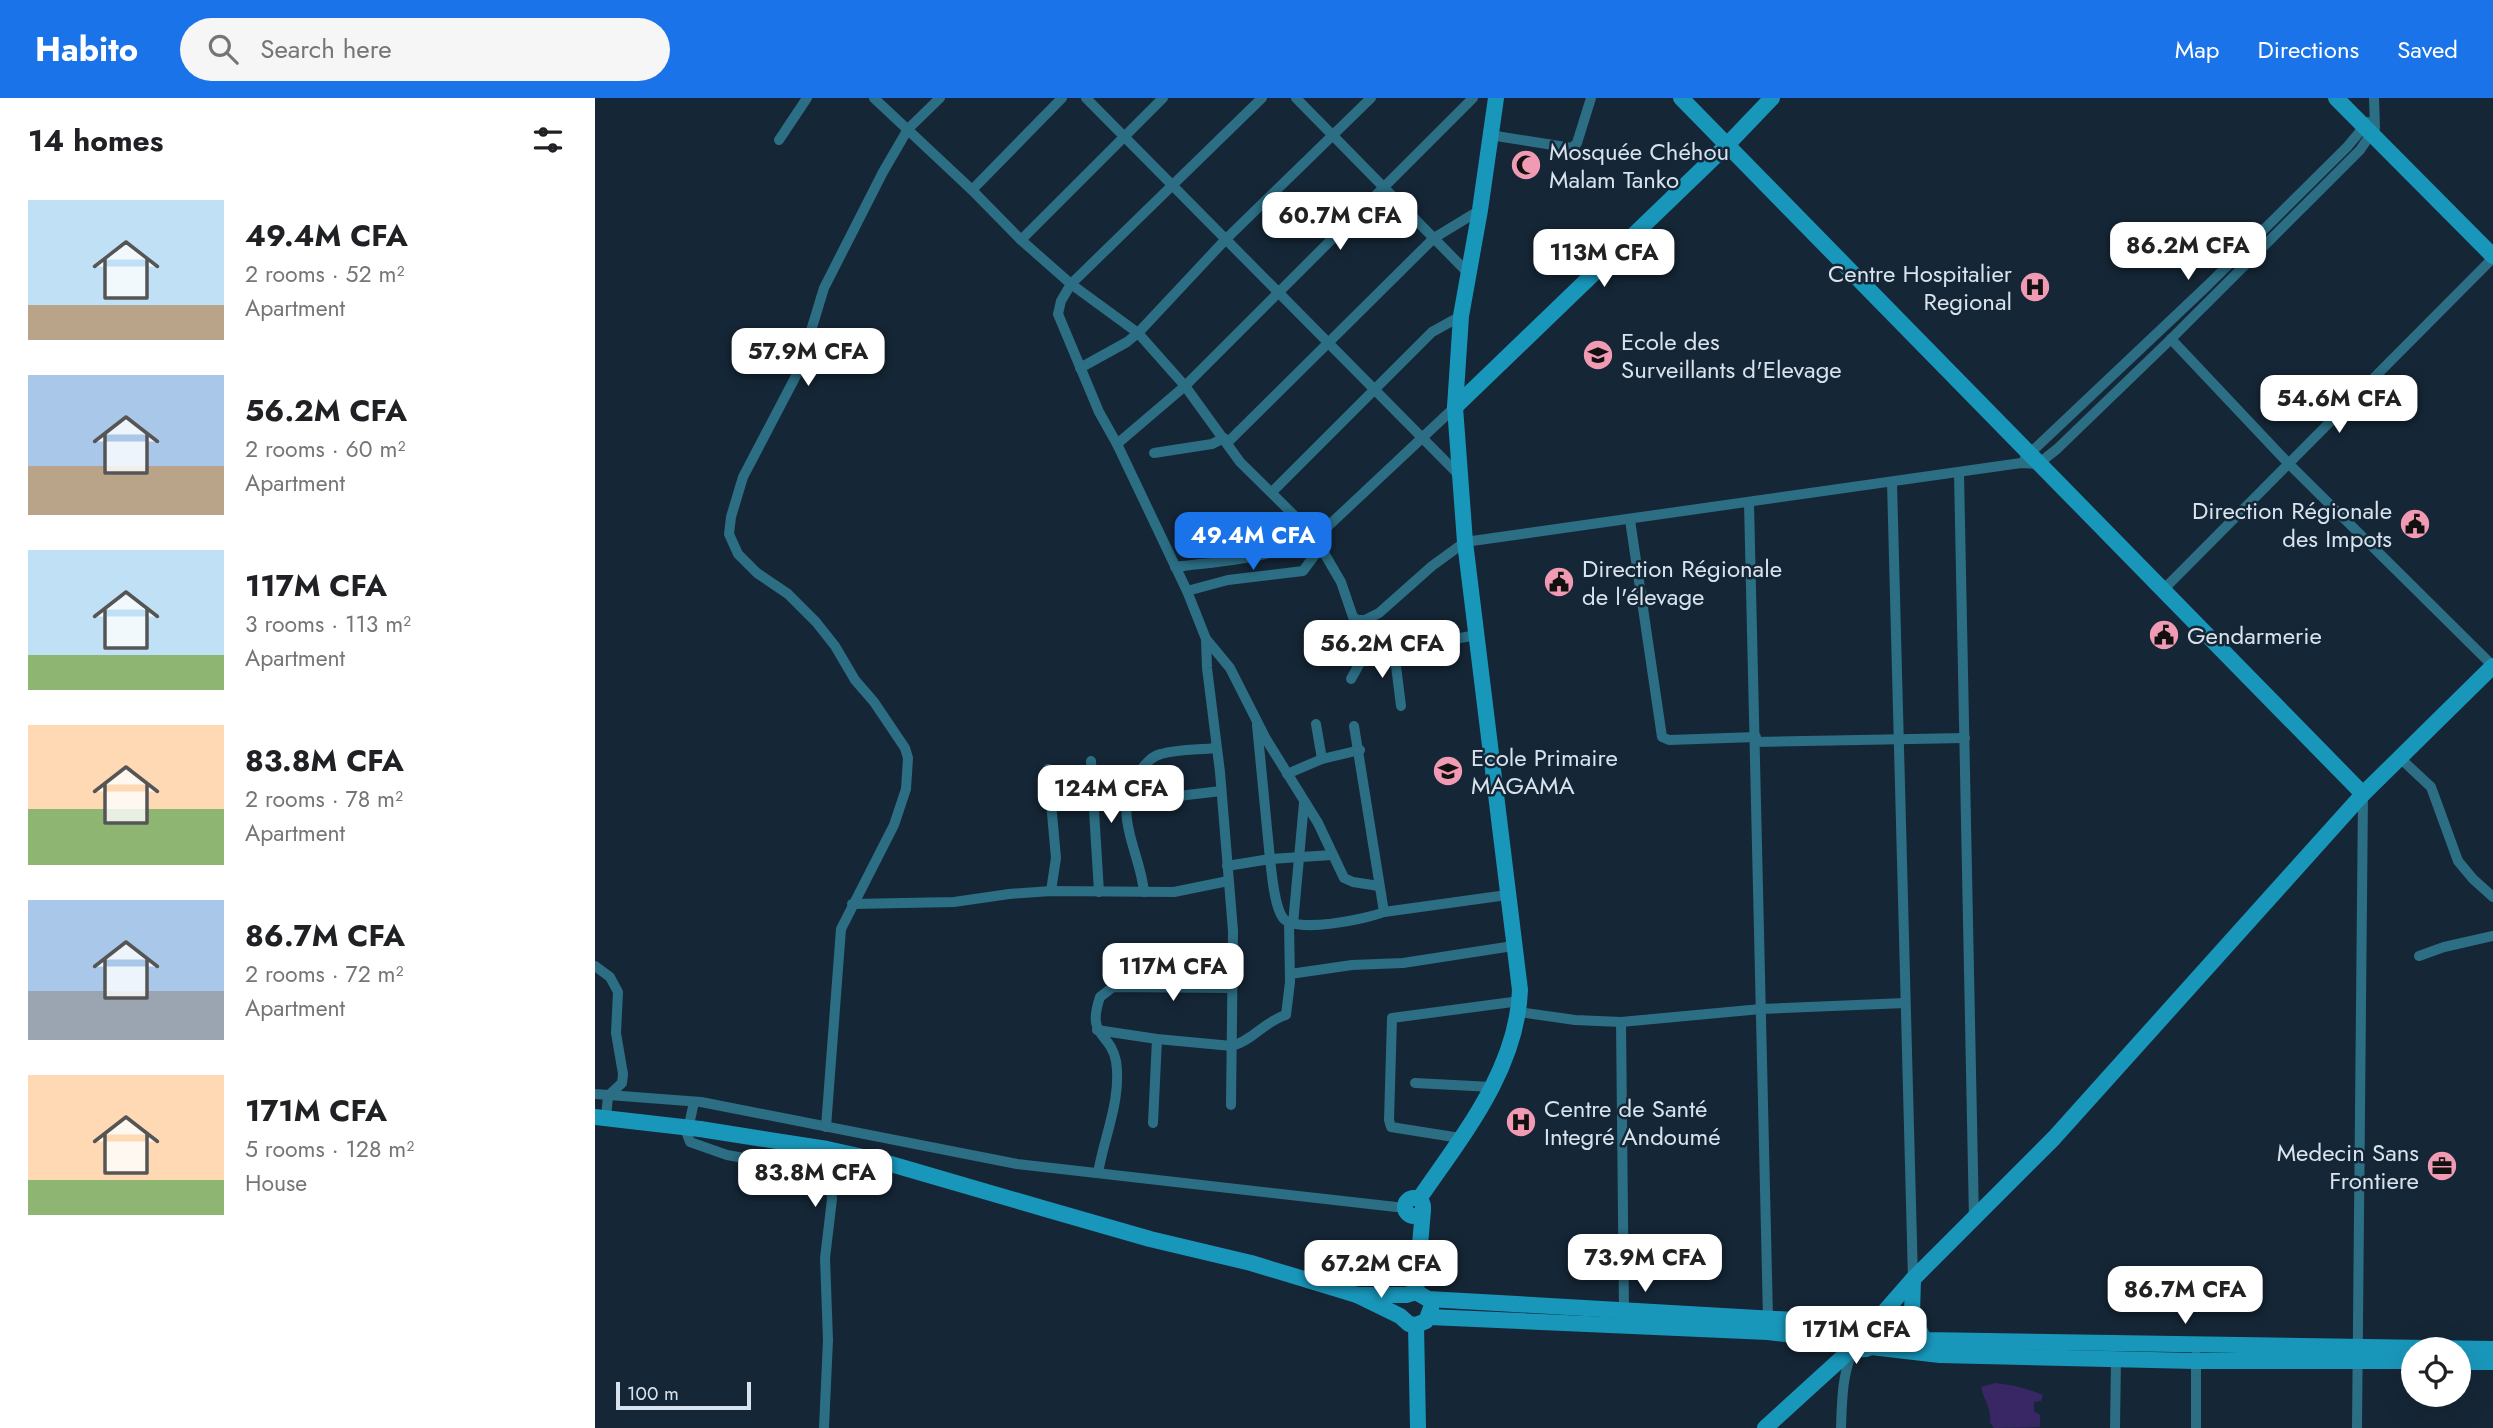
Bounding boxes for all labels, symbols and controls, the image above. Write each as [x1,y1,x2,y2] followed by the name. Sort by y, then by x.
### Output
[180,18,670,81] search box
[35,26,138,73] text: Habito
[204,30,242,68] icon: search
[260,30,392,68] text: Search here
[2175,32,2220,67] text: Map
[2258,32,2359,67] text: Directions
[2397,32,2458,67] text: Saved
[28,119,163,162] text: 14 homes
[529,121,567,159] icon: filters
[1549,134,1729,197] place label: Mosquée Chéhou Malam Tanko
[1509,148,1543,182] mosque icon: Mosquée Chéhou Malam Tanko
[1260,192,1420,252] pin: 60.7M CFA
[1278,198,1402,232] text: 60.7M CFA
[245,214,408,257] text: 49.4M CFA
[2108,222,2268,282] pin: 86.2M CFA
[84,228,168,312] icon: home
[2126,228,2250,262] text: 86.2M CFA
[1532,230,1676,289] pin: 113M CFA
[1549,235,1659,269] text: 113M CFA
[1828,256,2013,319] place label: Centre Hospitalier Regional
[245,257,404,291] text: 2 rooms · 52 m²
[2018,270,2052,304] hospital icon: Centre Hospitalier Regional
[245,291,345,325] text: Apartment
[1621,324,1842,387] place label: Ecole des Surveillants d'Elevage
[728,328,888,388] pin: 57.9M CFA
[748,334,868,368] text: 57.9M CFA
[1581,338,1615,372] school or university icon: Ecole des Surveillants d'Elevage
[2259,376,2419,435] pin: 54.6M CFA
[2276,381,2402,415] text: 54.6M CFA
[245,389,407,432] text: 56.2M CFA
[84,403,168,487] icon: home
[245,432,405,466] text: 2 rooms · 60 m²
[245,466,345,500] text: Apartment
[2192,493,2392,556] place label: Direction Régionale des Impots
[2398,507,2432,541] public building icon: Direction Régionale des Impots
[1173,512,1333,572] pin: 49.4M CFA
[1191,518,1315,552] text: 49.4M CFA
[1582,551,1782,614] place label: Direction Régionale de l'élevage
[245,564,387,607] text: 117M CFA
[1542,565,1576,599] public building icon: Direction Régionale de l'élevage
[84,578,168,662] icon: home
[245,607,411,641] text: 3 rooms · 113 m²
[2147,618,2181,652] public building icon: Gendarmerie
[2187,618,2322,653] place label: Gendarmerie
[1302,620,1462,680] pin: 56.2M CFA
[1320,626,1444,660] text: 56.2M CFA
[245,641,345,675] text: Apartment
[245,739,404,782] text: 83.8M CFA
[1471,740,1618,803] place label: Ecole Primaire MAGAMA
[84,753,168,837] icon: home
[1431,754,1465,788] school or university icon: Ecole Primaire MAGAMA
[1039,766,1183,825] pin: 124M CFA
[1054,771,1168,805] text: 124M CFA
[245,782,403,816] text: 2 rooms · 78 m²
[245,816,345,850] text: Apartment
[245,914,405,957] text: 86.7M CFA
[84,928,168,1012] icon: home
[1101,944,1245,1003] pin: 117M CFA
[1119,949,1227,983] text: 117M CFA
[245,957,404,991] text: 2 rooms · 72 m²
[245,991,345,1025] text: Apartment
[245,1089,387,1132] text: 171M CFA
[1544,1091,1721,1154] place label: Centre de Santé Integré Andoumé
[84,1103,168,1187] icon: home
[1504,1105,1538,1139] hospital icon: Centre de Santé Integré Andoumé
[245,1132,414,1166] text: 5 rooms · 128 m²
[2277,1135,2419,1198] place label: Medecin Sans Frontiere
[2425,1149,2459,1183] office icon: Medecin Sans Frontiere
[735,1150,895,1209] pin: 83.8M CFA
[754,1155,876,1189] text: 83.8M CFA
[245,1166,307,1200] text: House
[1565,1234,1725,1294] pin: 73.9M CFA
[1301,1240,1461,1300] pin: 67.2M CFA
[1584,1240,1706,1274] text: 73.9M CFA
[1321,1246,1441,1280] text: 67.2M CFA
[2105,1266,2265,1326] pin: 86.7M CFA
[2124,1272,2246,1306] text: 86.7M CFA
[1784,1306,1928,1366] pin: 171M CFA
[1802,1312,1910,1346] text: 171M CFA
[2401,1337,2471,1407] map controls
[2401,1337,2471,1407] button: locate
[616,1379,751,1411] scale bar
[627,1380,679,1407] text: 100 m

